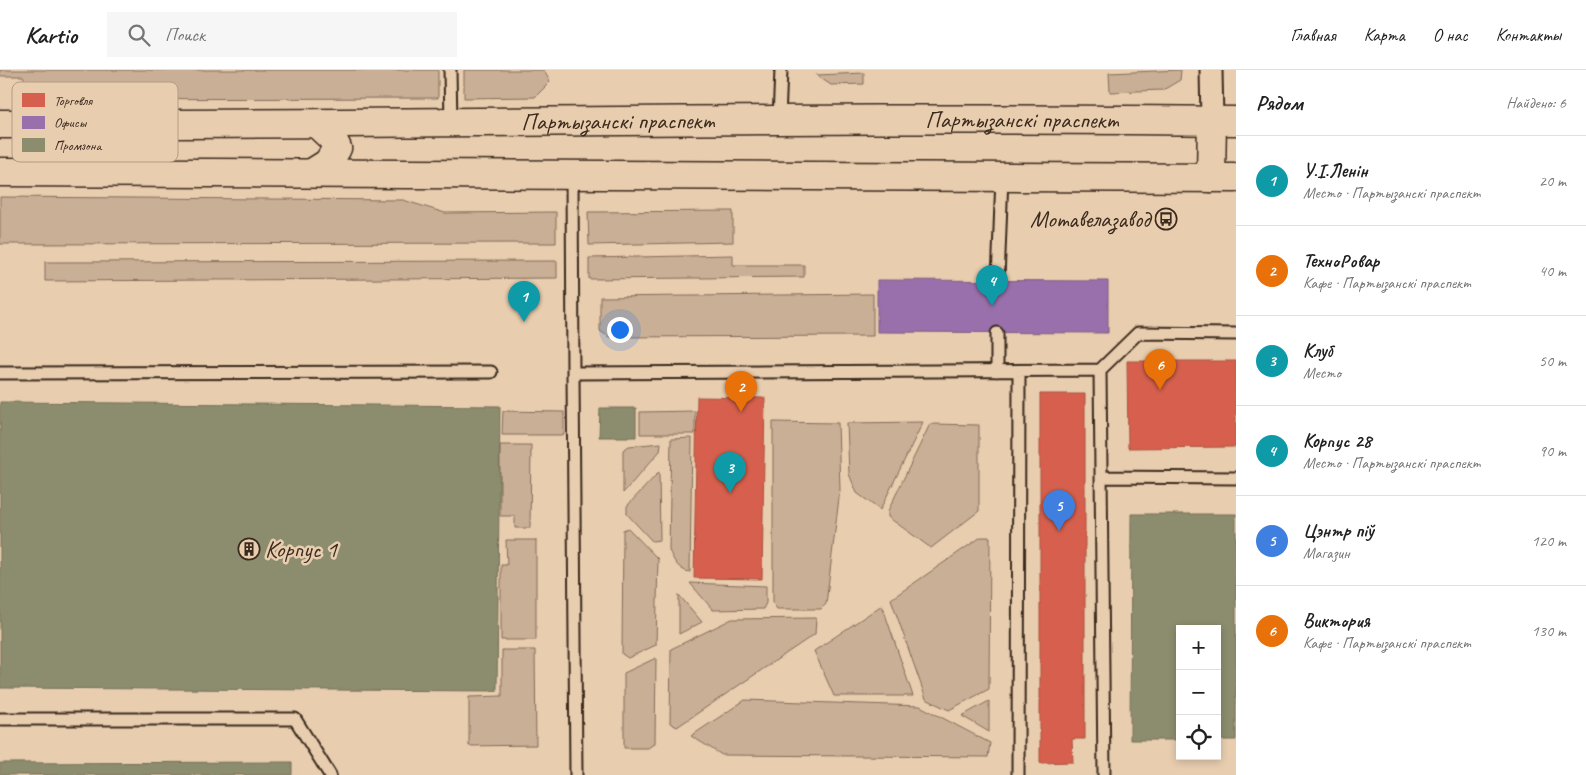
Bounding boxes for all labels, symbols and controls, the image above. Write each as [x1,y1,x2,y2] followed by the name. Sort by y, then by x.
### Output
[107,12,457,57] search box
[25,20,77,50] text: Kartio
[125,21,153,49] icon: search
[165,23,205,47] text: Поиск
[1291,24,1336,46] text: Главная
[1364,24,1405,46] text: Карта
[1433,24,1468,46] text: О нас
[1496,24,1561,46] text: Контакты
[12,82,178,162] legend
[1256,90,1303,116] text: Рядом
[54,92,93,109] text: Торговля
[1506,93,1566,113] text: Найдено: 6
[925,104,1119,135] street label: Партызанскі праспект
[521,105,715,137] street label: Партызанскі праспект
[54,114,88,131] text: Офисы
[54,137,102,154] text: Промзона
[1303,159,1368,183] text: У.І.Ленін
[1268,171,1276,191] text: 1
[1539,171,1566,191] text: 20 m
[1303,183,1481,203] text: Место · Партызанскі праспект
[1030,204,1153,235] place label: Мотавелазавод
[1154,207,1178,231] bus stop icon: Мотавелазавод
[1303,249,1379,273] text: ТехноРовар
[1268,261,1276,281] text: 2
[1539,261,1566,281] text: 40 m
[976,265,1008,306] pin: 4
[1303,273,1471,293] text: Кафе · Партызанскі праспект
[508,281,540,322] pin: 1
[607,317,633,343] your location
[1303,339,1332,363] text: Клуб
[1144,349,1176,390] pin: 6
[1268,351,1276,371] text: 3
[1539,351,1566,371] text: 50 m
[1303,363,1341,383] text: Место
[725,371,757,412] pin: 2
[1303,429,1371,453] text: Корпус 28
[1268,441,1276,461] text: 4
[1539,441,1566,461] text: 90 m
[714,452,746,493] pin: 3
[1303,453,1481,473] text: Место · Партызанскі праспект
[1043,490,1075,531] pin: 5
[1303,519,1374,543] text: Цэнтр піў
[1269,531,1275,551] text: 5
[1532,531,1566,551] text: 120 m
[265,534,338,564] place label: Корпус 1
[237,537,261,561] building icon: Корпус 1
[1303,543,1350,563] text: Магазин
[1303,609,1370,633] text: Виктория
[1268,621,1276,641] text: 6
[1532,621,1566,641] text: 130 m
[1176,625,1221,760] map controls
[1176,625,1221,670] button: +
[1303,633,1471,653] text: Кафе · Партызанскі праспект
[1176,670,1221,715] button: −
[1176,715,1221,760] button: locate

